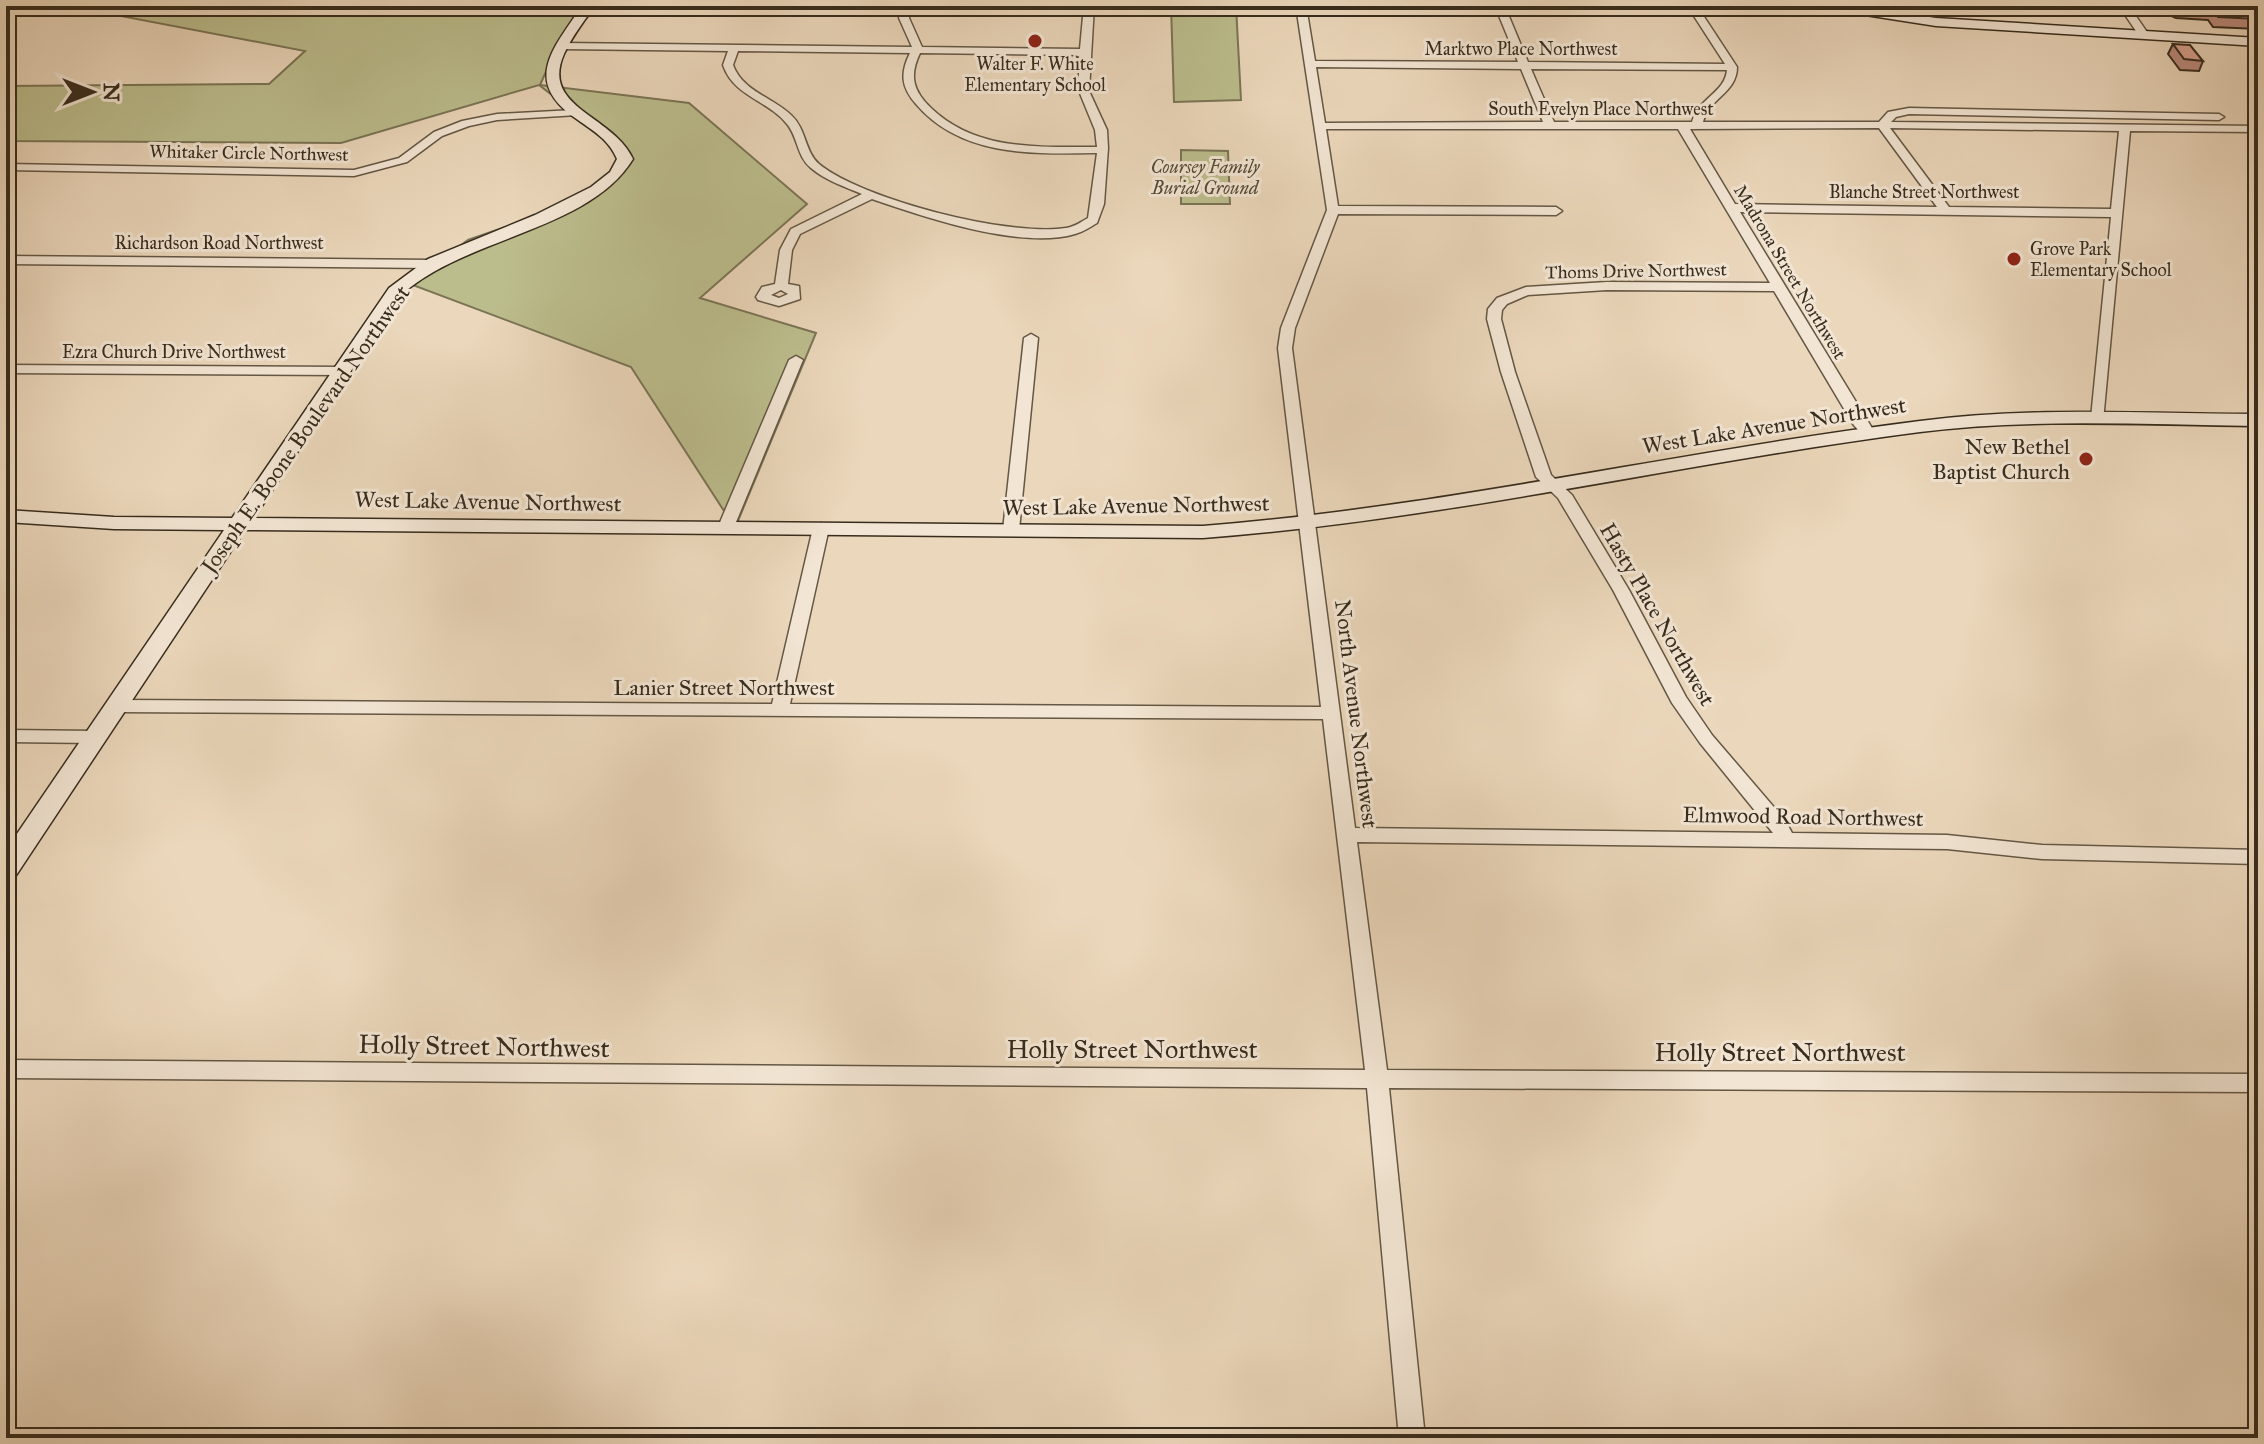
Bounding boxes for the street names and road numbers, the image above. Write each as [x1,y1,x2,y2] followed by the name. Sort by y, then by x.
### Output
[1424,38,1618,60] street label: Marktwo Place Northwest
[1488,98,1714,120] street label: South Evelyn Place Northwest
[149,140,349,166] street label: Whitaker Circle Northwest
[1729,181,1851,364] street label: Madrona Street Northwest
[1829,181,2020,203] street label: Blanche Street Northwest
[114,232,324,254] street label: Richardson Road Northwest
[1545,258,1728,284] street label: Thoms Drive Northwest
[194,280,416,580] street label: Joseph E. Boone Boulevard Northwest
[62,341,287,363] street label: Ezra Church Drive Northwest
[1640,391,1908,460] street label: West Lake Avenue Northwest
[354,486,622,517] street label: West Lake Avenue Northwest
[1002,490,1270,521] street label: West Lake Avenue Northwest
[1594,518,1721,711] street label: Hasty Place Northwest
[1329,598,1384,830] street label: North Avenue Northwest
[613,674,835,701] street label: Lanier Street Northwest
[1682,801,1924,832] street label: Elmwood Road Northwest
[358,1028,610,1064] street label: Holly Street Northwest
[1006,1033,1258,1065] street label: Holly Street Northwest
[1654,1036,1906,1068] street label: Holly Street Northwest

